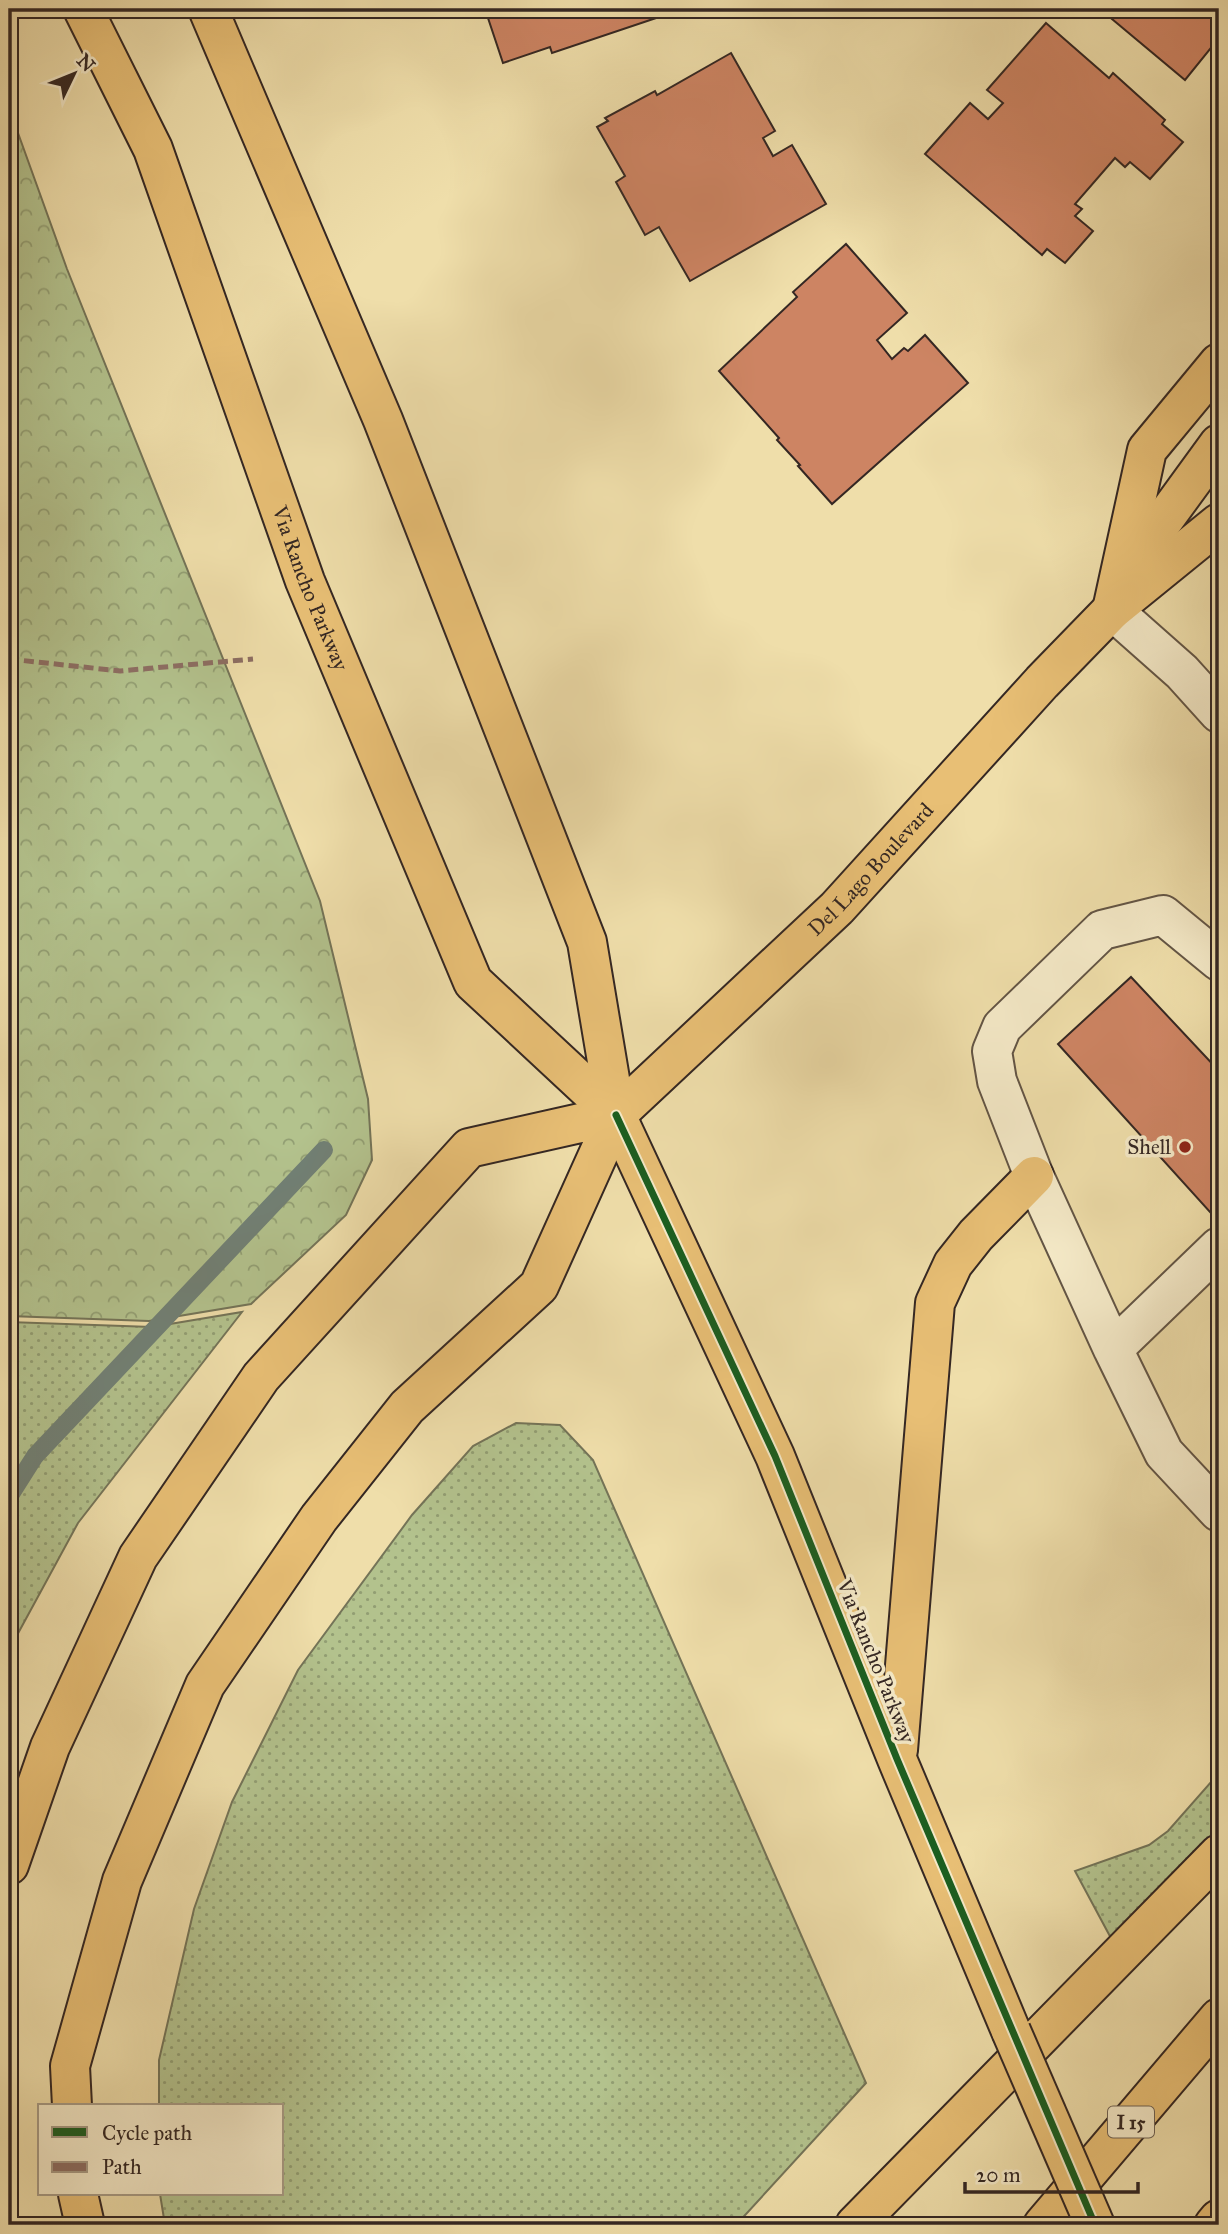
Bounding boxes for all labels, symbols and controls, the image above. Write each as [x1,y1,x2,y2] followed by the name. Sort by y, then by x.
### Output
[38,38,108,108] north arrow
[72,49,100,76] text: N
[266,501,354,676] street label: Via Rancho Parkway
[803,797,939,941] street label: Del Lago Boulevard
[1127,1134,1171,1160] place label: Shell
[1177,1139,1193,1155] marker: Shell
[831,1574,921,1748] street label: Via Rancho Parkway
[38,2104,284,2196] legend
[1108,2106,1154,2138] road number: I 15
[102,2120,193,2146] text: Cycle path
[965,2150,1139,2194] scale bar
[102,2154,142,2180] text: Path
[976,2162,1021,2188] text: 20 m

